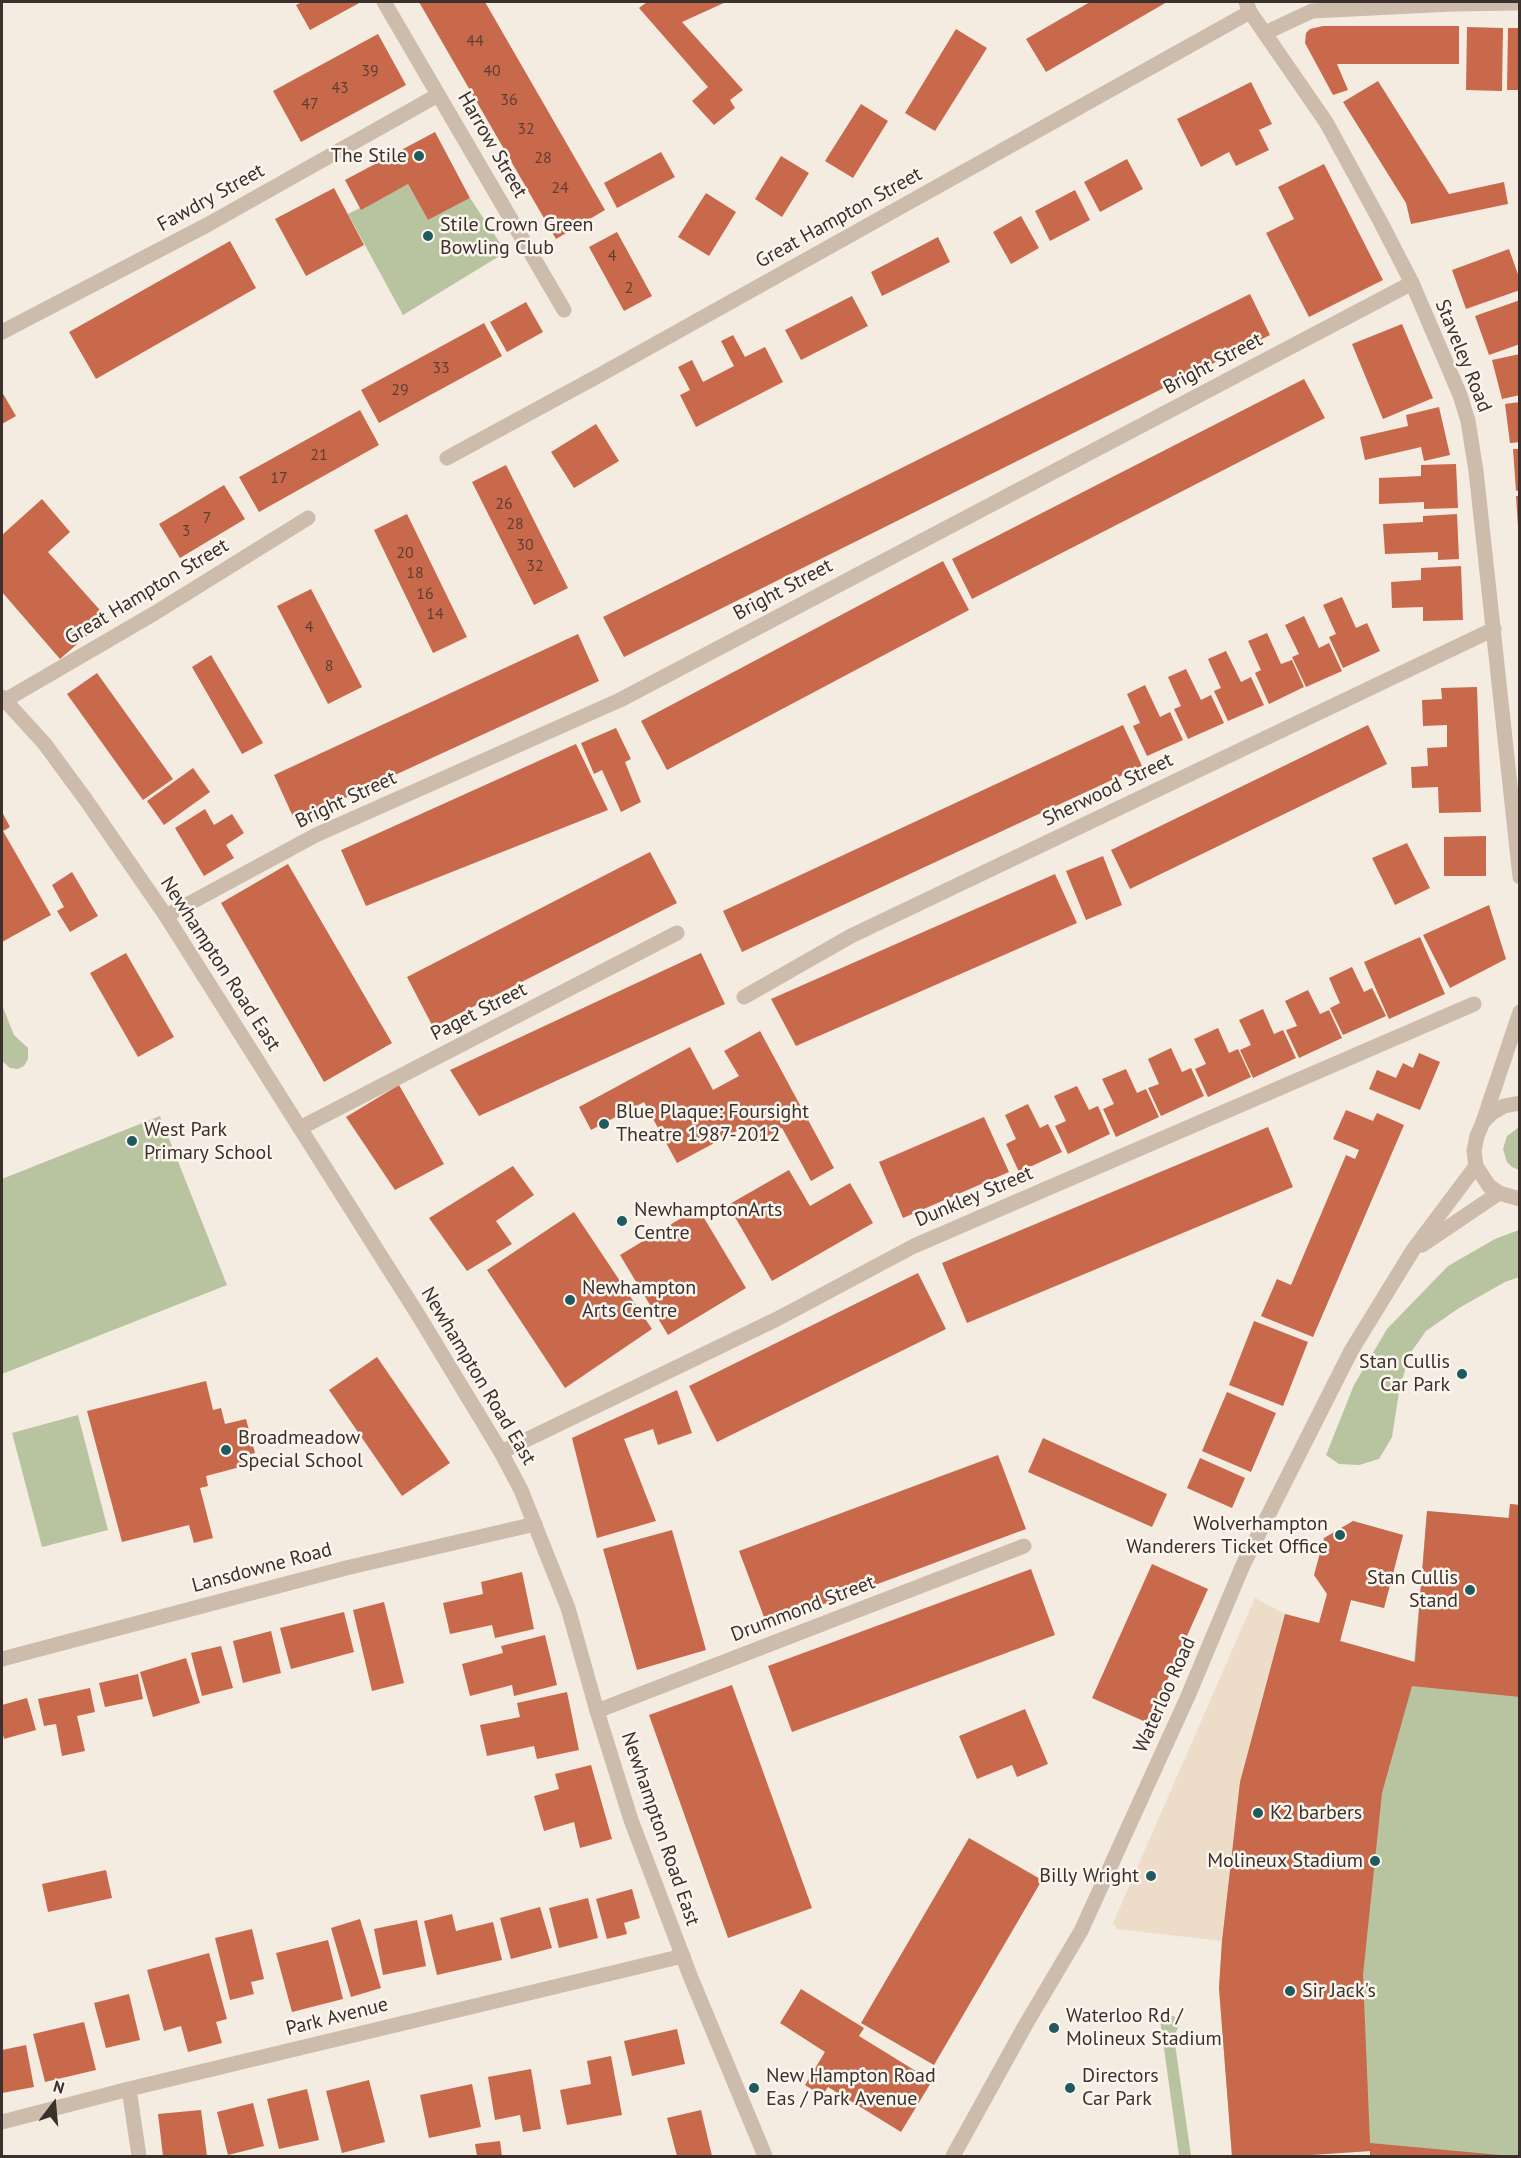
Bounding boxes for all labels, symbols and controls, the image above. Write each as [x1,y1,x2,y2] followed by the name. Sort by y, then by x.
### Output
[466,31,484,51] house number: 44
[361,61,379,81] house number: 39
[483,61,501,81] house number: 40
[331,78,349,98] house number: 43
[452,88,532,202] street label: Harrow Street
[500,90,518,110] house number: 36
[301,94,319,114] house number: 47
[517,119,535,139] house number: 32
[331,144,407,168] place label: The Stile
[534,148,552,168] house number: 28
[412,149,426,163] marker: The Stile
[153,159,269,237] street label: Fawdry Street
[752,162,926,274] street label: Great Hampton Street
[551,178,569,198] house number: 24
[440,213,594,260] place label: Stile Crown Green Bowling Club
[421,229,435,243] marker: Stile Crown Green Bowling Club
[608,246,616,266] house number: 4
[625,278,633,298] house number: 2
[1429,296,1497,416] street label: Staveley Road
[1159,328,1267,400] street label: Bright Street
[432,358,450,378] house number: 33
[391,380,409,400] house number: 29
[310,445,328,465] house number: 21
[270,468,288,488] house number: 17
[495,494,513,514] house number: 26
[203,508,211,528] house number: 7
[506,514,524,534] house number: 28
[182,521,190,541] house number: 3
[61,534,233,650] street label: Great Hampton Street
[516,535,534,555] house number: 30
[396,543,414,563] house number: 20
[729,554,837,626] street label: Bright Street
[526,556,544,576] house number: 32
[406,563,424,583] house number: 18
[416,584,434,604] house number: 16
[426,604,444,624] house number: 14
[305,617,313,637] house number: 4
[325,656,333,676] house number: 8
[1039,748,1177,832] street label: Sherwood Street
[292,766,400,834] street label: Bright Street
[155,872,285,1056] street label: Newhampton Road East
[427,978,531,1046] street label: Paget Street
[616,1100,809,1147] place label: Blue Plaque: Foursight Theatre 1987-2012
[597,1117,611,1131] marker: Blue Plaque: Foursight Theatre 1987-2012
[144,1118,272,1165] place label: West Park Primary School
[125,1134,139,1148] marker: West Park Primary School
[911,1161,1037,1233] street label: Dunkley Street
[634,1198,783,1245] place label: NewhamptonArts Centre
[615,1214,629,1228] marker: NewhamptonArts Centre
[582,1276,696,1323] place label: Newhampton Arts Centre
[415,1283,541,1469] street label: Newhampton Road East
[563,1293,577,1307] marker: Newhampton Arts Centre
[1359,1350,1450,1397] place label: Stan Cullis Car Park
[1455,1367,1469,1381] marker: Stan Cullis Car Park
[238,1426,363,1473] place label: Broadmeadow Special School
[219,1443,233,1457] marker: Broadmeadow Special School
[1126,1512,1328,1559] place label: Wolverhampton Wanderers Ticket Office
[1333,1528,1347,1542] marker: Wolverhampton Wanderers Ticket Office
[189,1538,335,1598] street label: Lansdowne Road
[1367,1566,1458,1613] place label: Stan Cullis Stand
[728,1571,878,1647] street label: Drummond Street
[1463,1583,1477,1597] marker: Stan Cullis Stand
[1129,1633,1201,1757] street label: Waterloo Road
[616,1729,704,1929] street label: Newhampton Road East
[1270,1801,1362,1825] place label: K2 barbers
[1251,1806,1265,1820] marker: K2 barbers
[1207,1849,1363,1873] place label: Molineux Stadium
[1368,1854,1382,1868] marker: Molineux Stadium
[1039,1864,1139,1888] place label: Billy Wright
[1144,1869,1158,1883] marker: Billy Wright
[1302,1979,1376,2003] place label: Sir Jack's
[1283,1984,1297,1998] marker: Sir Jack's
[283,1993,391,2041] street label: Park Avenue
[1066,2004,1222,2051] place label: Waterloo Rd / Molineux Stadium
[1047,2021,1061,2035] marker: Waterloo Rd / Molineux Stadium
[766,2064,936,2111] place label: New Hampton Road Eas / Park Avenue
[1082,2064,1159,2111] place label: Directors Car Park
[24,2074,84,2134] north arrow
[51,2076,67,2098] text: N
[747,2081,761,2095] marker: New Hampton Road Eas / Park Avenue
[1063,2081,1077,2095] marker: Directors Car Park

